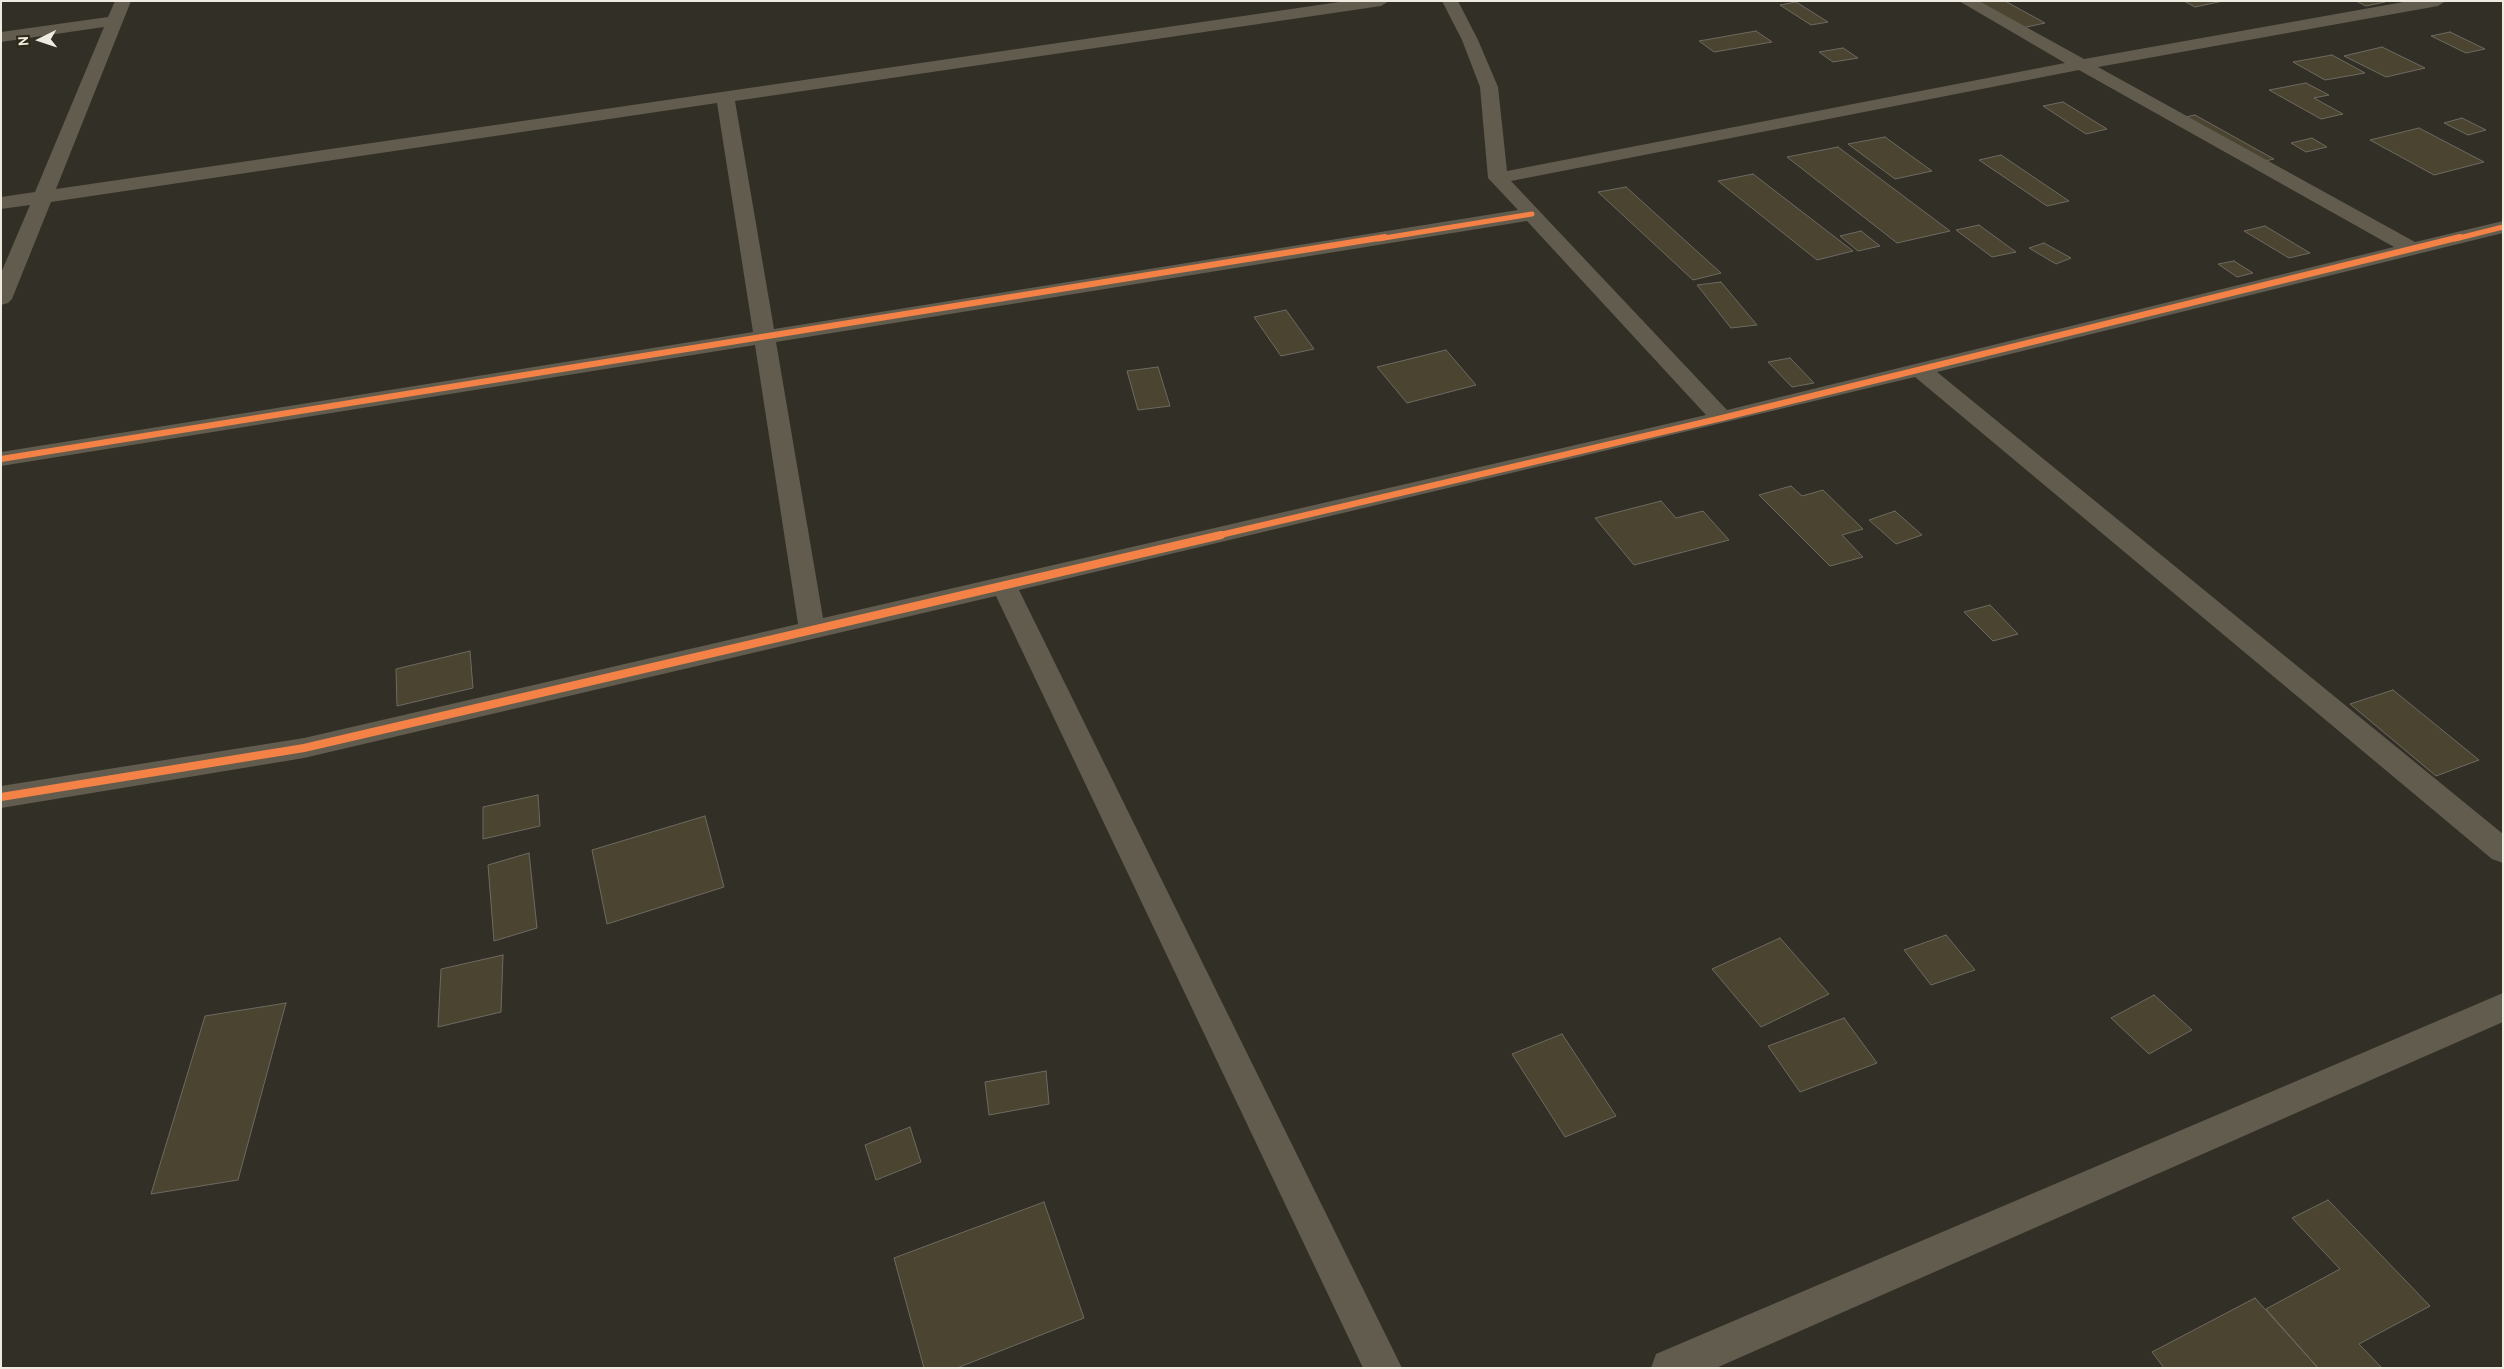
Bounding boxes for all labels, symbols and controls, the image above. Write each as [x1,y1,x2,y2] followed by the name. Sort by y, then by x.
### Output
[15,15,65,65] north arrow
[16,35,33,47] text: N

